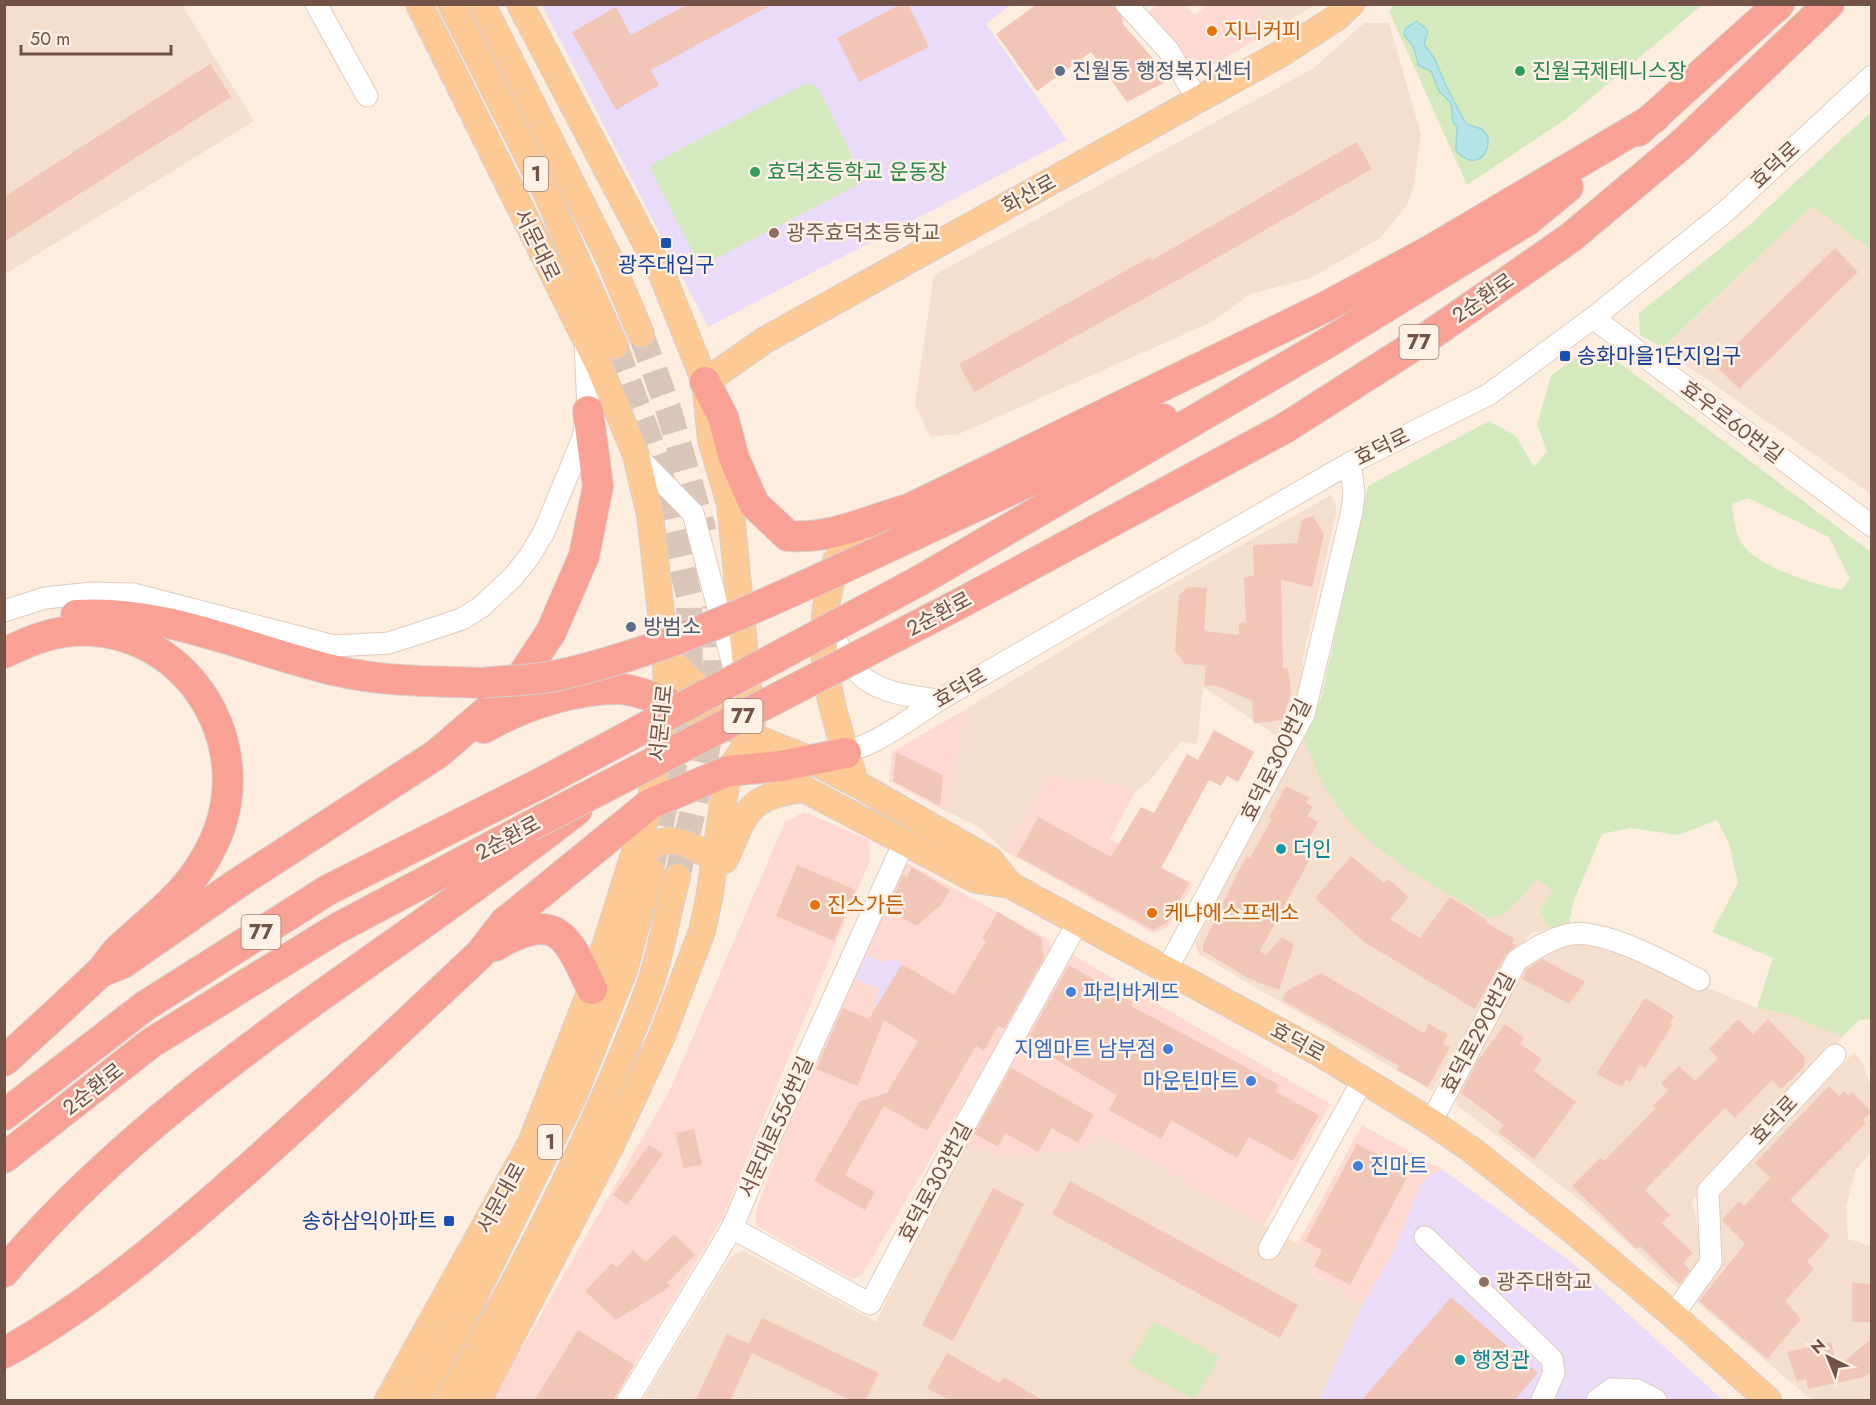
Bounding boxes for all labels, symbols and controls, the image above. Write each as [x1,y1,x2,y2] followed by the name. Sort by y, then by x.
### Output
[1224,16,1301,46] place label: 지니커피
[21,18,171,56] scale bar
[1205,24,1219,38] marker: 지니커피
[30,26,70,52] text: 50 m
[1072,56,1252,86] place label: 진월동 행정복지센터
[1532,56,1687,86] place label: 진월국제테니스장
[1053,64,1067,78] marker: 진월동 행정복지센터
[1513,64,1527,78] marker: 진월국제테니스장
[1744,134,1806,196] street label: 효덕로
[524,157,548,191] road number: 1
[767,157,947,187] place label: 효덕초등학교 운동장
[748,165,762,179] marker: 효덕초등학교 운동장
[996,167,1062,221] street label: 화산로
[507,204,567,286] street label: 서문대로
[786,218,941,248] place label: 광주효덕초등학교
[767,226,781,240] marker: 광주효덕초등학교
[659,236,673,250] marker: 광주대입구
[618,250,714,280] place label: 광주대입구
[1446,266,1520,330] street label: 2순환로
[1400,325,1438,359] road number: 77
[1577,341,1741,371] place label: 송화마을1단지입구
[1558,349,1572,363] marker: 송화마을1단지입구
[1675,374,1789,470] street label: 효우로60번길
[1349,421,1415,473] street label: 효덕로
[901,584,977,644] street label: 2순환로
[643,612,701,642] place label: 방범소
[624,620,638,634] marker: 방범소
[927,661,993,715] street label: 효덕로
[642,683,680,763] street label: 서문대로
[1233,694,1319,826] street label: 효덕로300번길
[724,699,762,733] road number: 77
[470,808,546,868] street label: 2순환로
[1293,834,1332,864] place label: 더인
[1274,842,1288,856] marker: 더인
[827,890,904,920] place label: 진스가든
[808,898,822,912] marker: 진스가든
[1164,898,1299,928] place label: 케냐에스프레소
[1145,906,1159,920] marker: 케냐에스프레소
[242,915,280,949] road number: 77
[1433,967,1523,1099] street label: 효덕로290번길
[1083,977,1180,1007] place label: 파리바게뜨
[1064,985,1078,999] marker: 파리바게뜨
[1265,1015,1331,1069] street label: 효덕로
[1014,1034,1156,1064] place label: 지엠마트 남부점
[1161,1042,1175,1056] marker: 지엠마트 남부점
[731,1052,821,1202] street label: 서문대로556번길
[56,1056,130,1122] street label: 2순환로
[1142,1066,1239,1096] place label: 마운틴마트
[1244,1074,1258,1088] marker: 마운틴마트
[1743,1089,1805,1151] street label: 효덕로
[891,1117,979,1247] street label: 효덕로303번길
[538,1125,562,1159] road number: 1
[1370,1151,1428,1181] place label: 진마트
[469,1157,533,1239] street label: 서문대로
[1351,1159,1365,1173] marker: 진마트
[302,1206,437,1236] place label: 송하삼익아파트
[442,1214,456,1228] marker: 송하삼익아파트
[1496,1267,1593,1297] place label: 광주대학교
[1477,1275,1491,1289] marker: 광주대학교
[1798,1327,1858,1387] north arrow
[1806,1334,1831,1359] text: N
[1472,1345,1530,1375] place label: 행정관
[1453,1353,1467,1367] marker: 행정관

